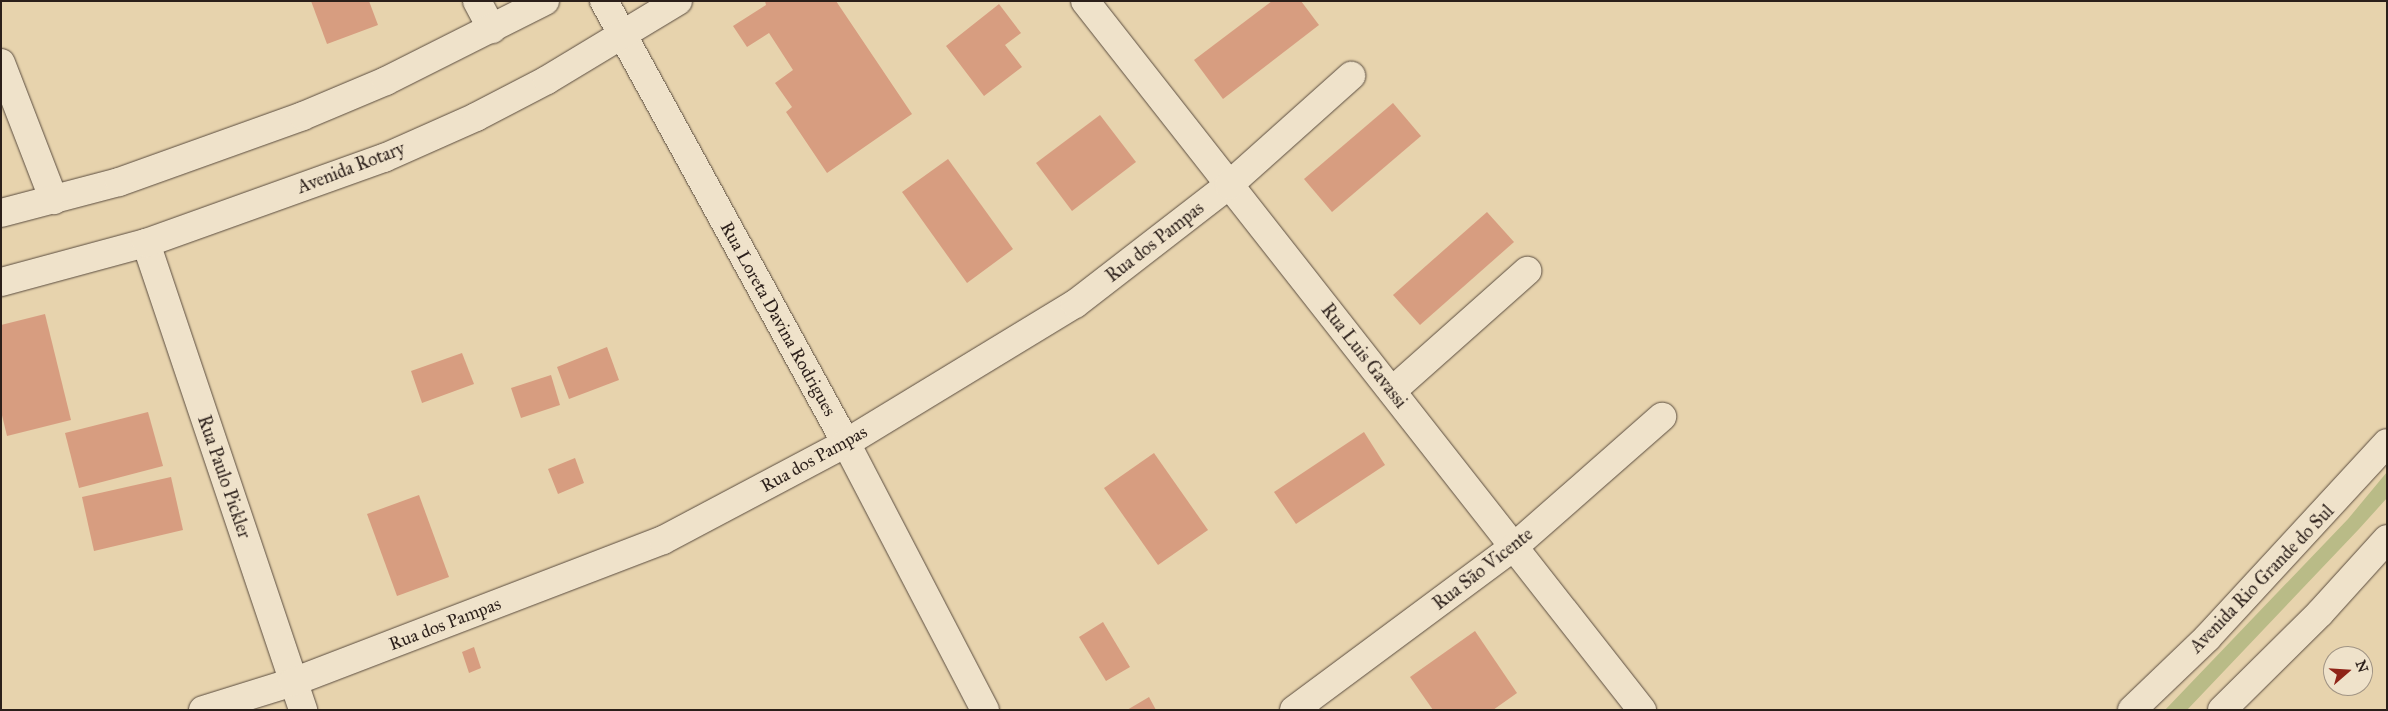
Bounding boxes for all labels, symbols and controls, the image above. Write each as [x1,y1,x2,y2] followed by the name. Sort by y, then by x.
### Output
[294,138,408,198] street label: Avenida Rotary
[1102,197,1208,287] street label: Rua dos Pampas
[715,218,841,420] street label: Rua Loreta Davina Rodrigues
[1316,299,1412,413] street label: Rua Luis Gavassi
[193,413,255,541] street label: Rua Paulo Pickler
[757,421,871,497] street label: Rua dos Pampas
[2186,500,2338,658] street label: Avenida Rio Grande do Sul
[1429,523,1537,615] street label: Rua São Vicente
[386,593,504,655] street label: Rua dos Pampas
[2323,646,2373,696] north arrow
[2352,658,2372,675] text: N

